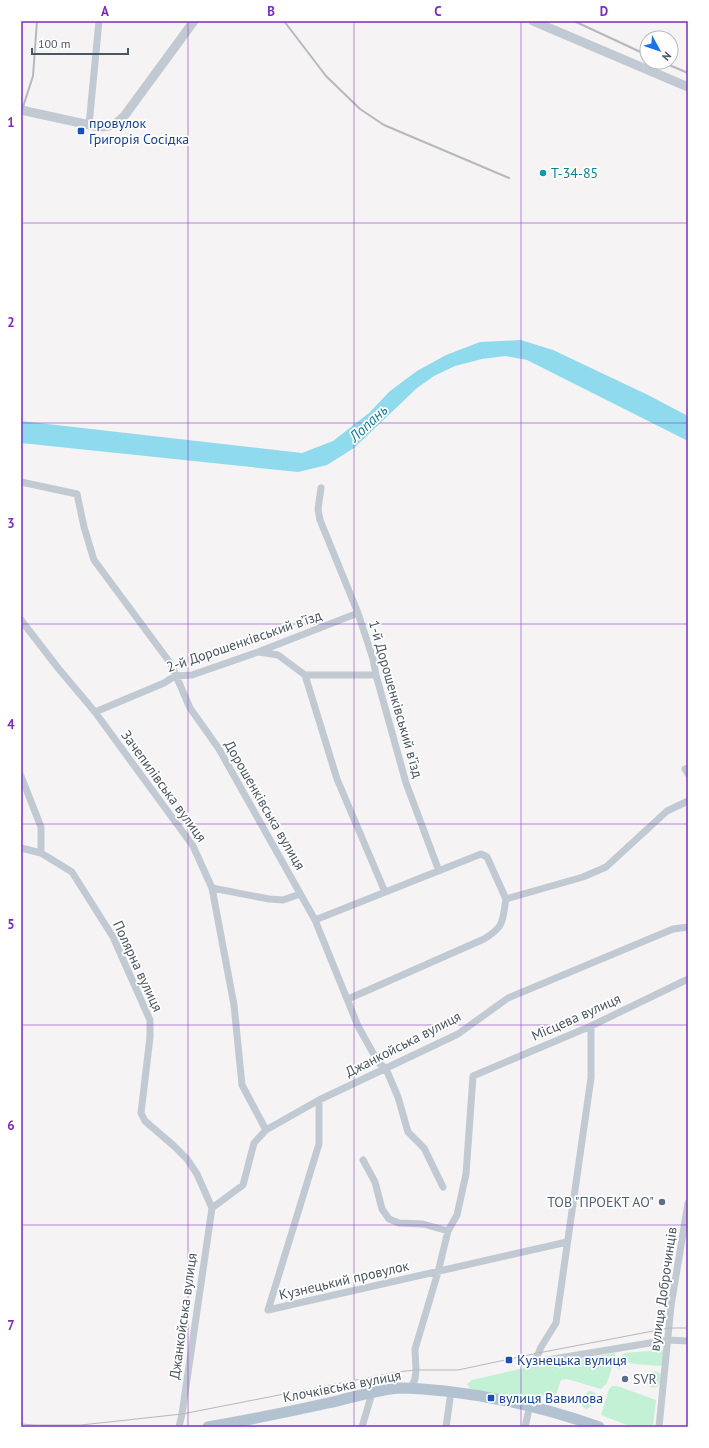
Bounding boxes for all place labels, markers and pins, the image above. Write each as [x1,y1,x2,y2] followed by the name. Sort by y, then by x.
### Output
[89,114,189,148] place label: провулок Григорія Сосідка
[76,126,86,136] marker: провулок Григорія Сосідка
[551,164,598,182] place label: Т-34-85
[538,168,548,178] marker: Т-34-85
[547,1193,654,1211] place label: ТОВ "ПРОЕКТ АО"
[657,1197,667,1207] marker: ТОВ "ПРОЕКТ АО"
[517,1351,627,1369] place label: Кузнецька вулиця
[504,1355,514,1365] marker: Кузнецька вулиця
[633,1370,657,1388] place label: SVR
[620,1374,630,1384] marker: SVR
[499,1389,603,1407] place label: вулиця Вавилова
[486,1393,496,1403] marker: вулиця Вавилова

